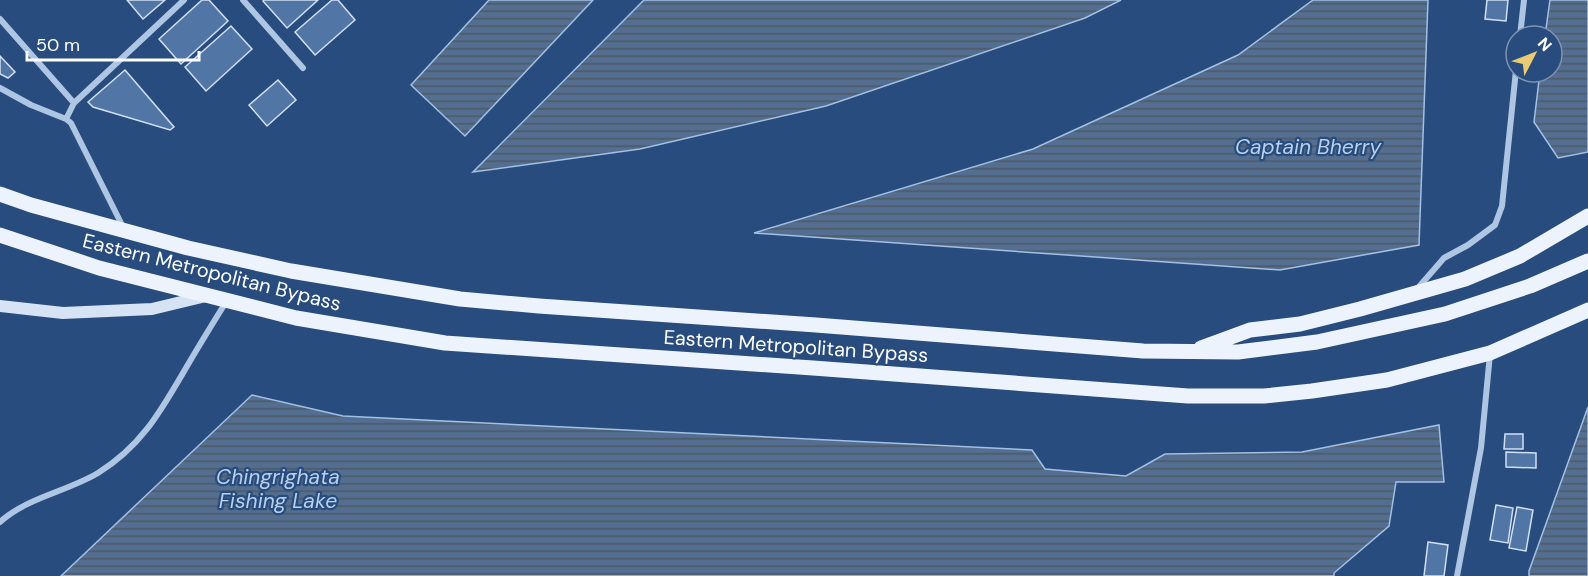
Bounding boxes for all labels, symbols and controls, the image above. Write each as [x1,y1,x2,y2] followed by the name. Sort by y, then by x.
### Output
[27,24,200,62] scale bar
[1504,24,1564,84] north arrow
[36,33,80,57] text: 50 m
[1533,33,1556,56] text: N
[1235,133,1382,161] water label: Captain Bherry
[80,227,344,317] street label: Eastern Metropolitan Bypass
[663,324,929,368] street label: Eastern Metropolitan Bypass
[216,463,340,515] water label: Chingrighata Fishing Lake

